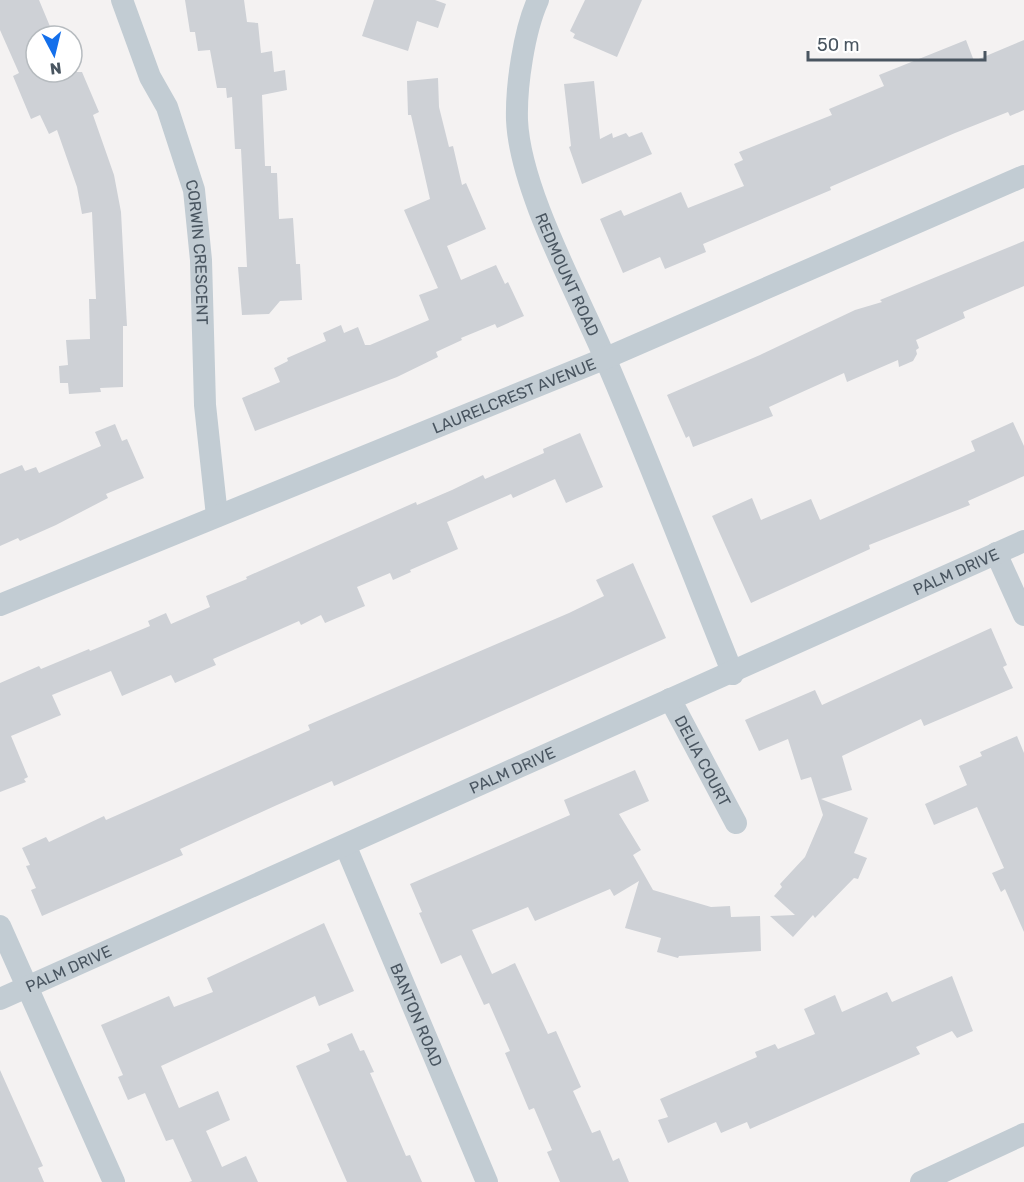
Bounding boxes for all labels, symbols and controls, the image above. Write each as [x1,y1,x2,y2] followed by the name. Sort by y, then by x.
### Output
[24,24,84,84] north arrow
[808,24,985,62] scale bar
[817,34,860,56] text: 50 m
[49,58,63,79] text: N
[182,177,212,325] street label: CORWIN CRESCENT
[532,210,603,339] street label: REDMOUNT ROAD
[429,354,599,437] street label: LAURELCREST AVENUE
[910,544,1002,599] street label: PALM DRIVE
[671,712,735,810] street label: DELIA COURT
[466,742,558,797] street label: PALM DRIVE
[23,941,114,996] street label: PALM DRIVE
[386,960,447,1069] street label: BANTON ROAD

